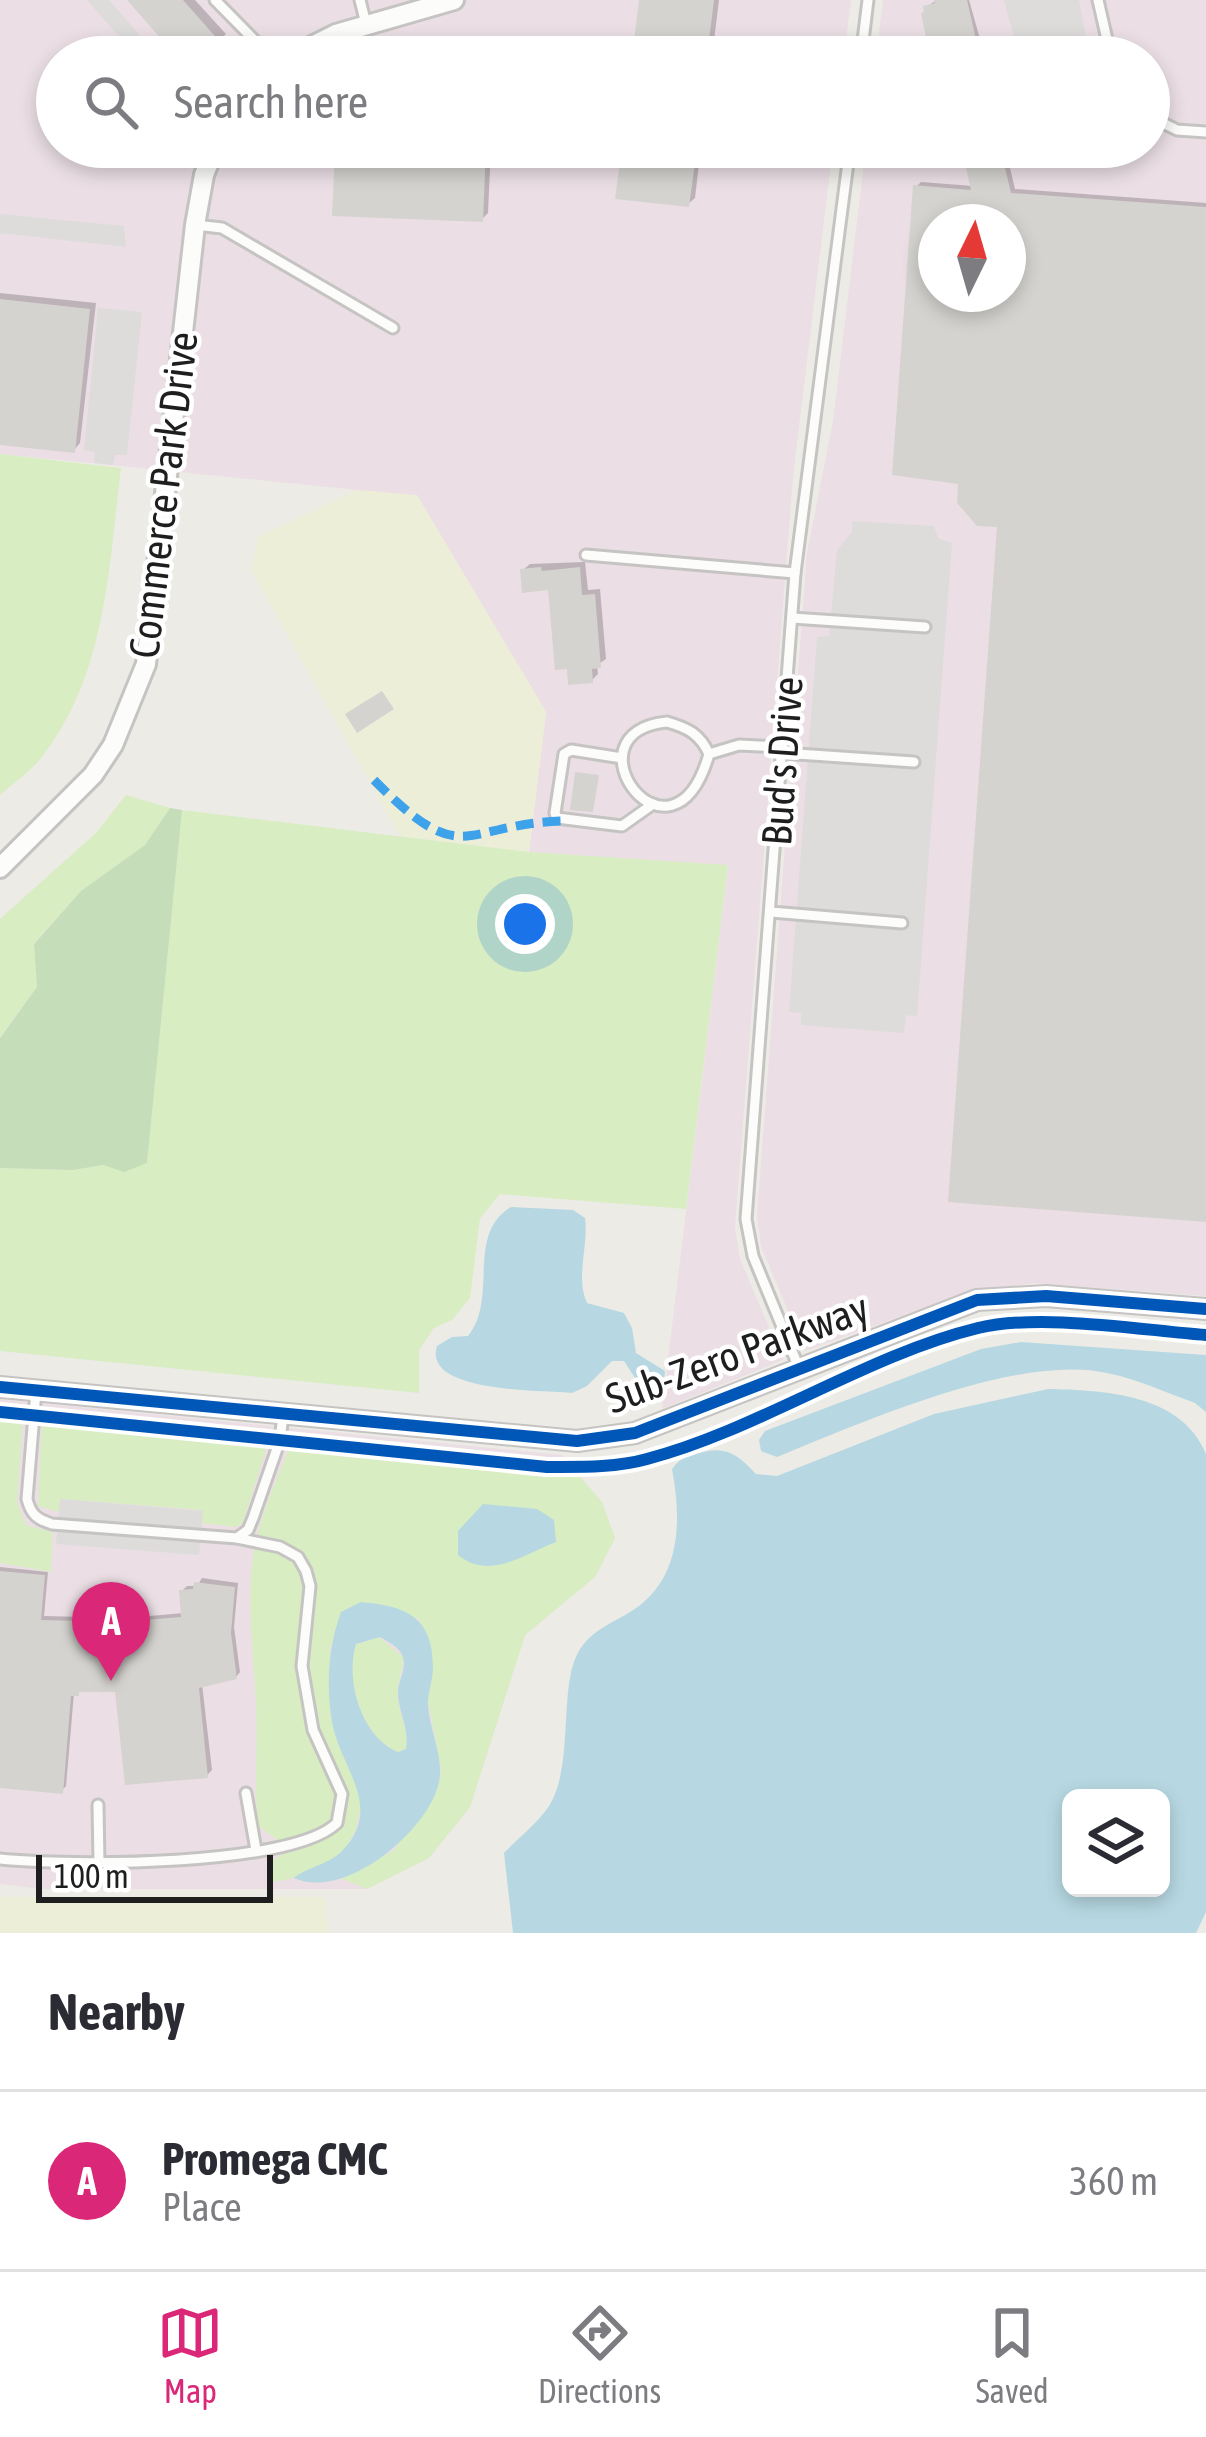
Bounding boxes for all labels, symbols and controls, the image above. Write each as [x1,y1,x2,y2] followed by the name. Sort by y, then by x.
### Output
[36,36,1170,168] search box
[78,69,144,135] icon: search
[174,76,368,128] text: Search here
[918,204,1026,312] north arrow
[119,329,207,661] street label: Commerce Park Drive
[752,675,812,847] street label: Bud's Drive
[495,894,555,954] your location
[599,1283,875,1423] street label: Sub-Zero Parkway
[72,1582,150,1681] pin: A
[1062,1789,1170,1897] map controls
[1062,1789,1170,1897] button: layers
[36,1849,273,1902] scale bar
[54,1857,129,1895] text: 100 m
[48,1982,185,2041] text: Nearby
[162,2133,388,2185] text: Promega CMC
[77,2159,97,2203] text: A
[1070,2159,1158,2203] text: 360 m
[162,2185,242,2229] text: Place
[157,2300,223,2410] tab: Map
[538,2300,661,2410] tab: Directions
[976,2300,1049,2410] tab: Saved

